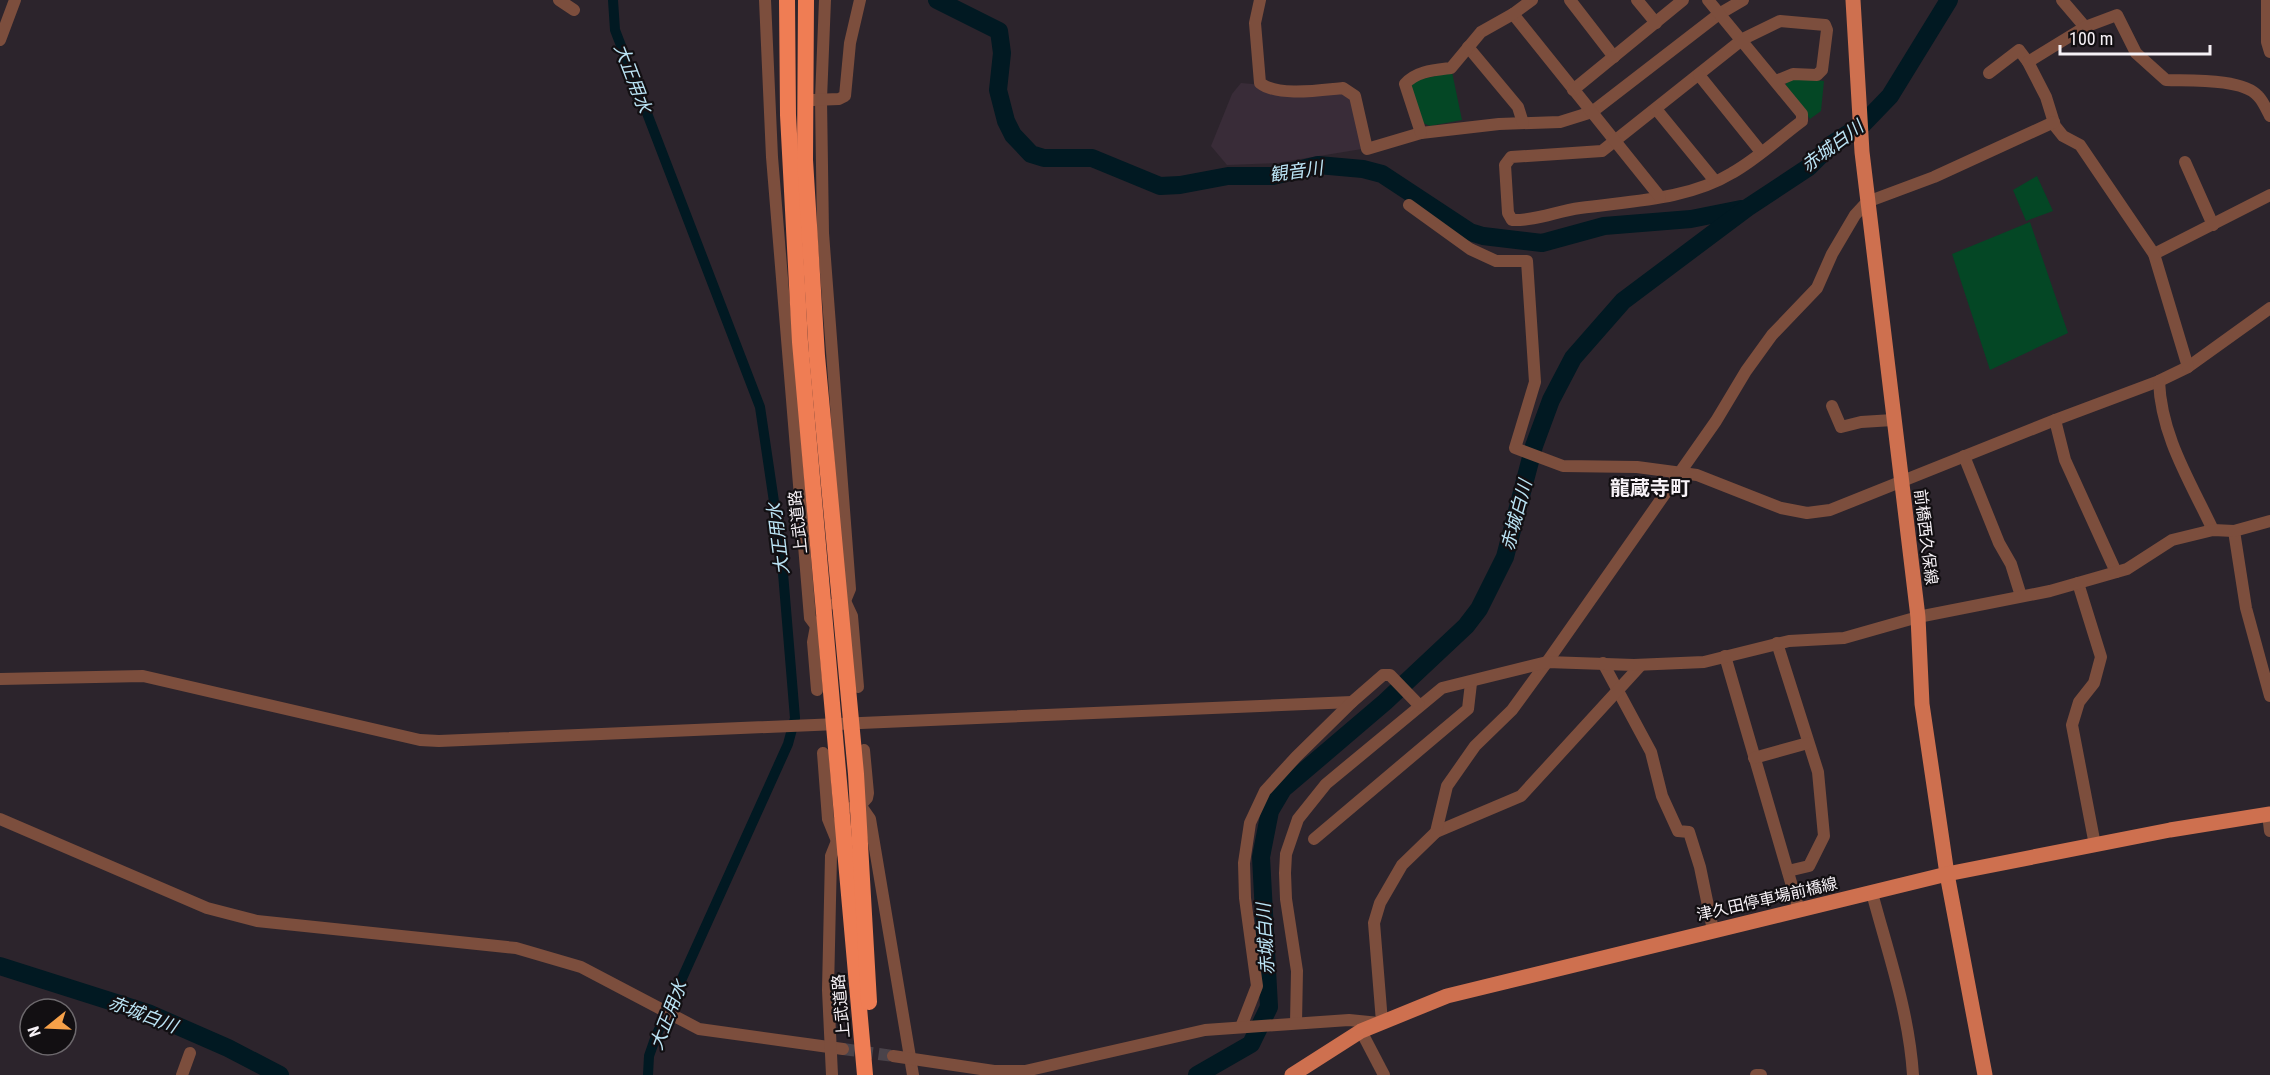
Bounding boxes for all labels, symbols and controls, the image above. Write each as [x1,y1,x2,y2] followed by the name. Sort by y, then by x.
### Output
[2060,18,2210,56] scale bar
[2069,28,2113,49] text: 100 m
[610,41,656,117] water label: 大正用水
[1797,115,1869,176] water label: 赤城白川
[1268,157,1326,185] water label: 観音川
[1497,476,1536,552] water label: 赤城白川
[1610,476,1690,500] district label: 龍蔵寺町
[1911,488,1941,586] street label: 前橋西久保線
[785,489,811,555] street label: 上武道路
[763,500,793,576] water label: 大正用水
[1695,874,1839,924] street label: 津久田停車場前橋線
[1253,901,1277,976] water label: 赤城白川
[829,973,853,1039] street label: 上武道路
[645,976,691,1052] water label: 大正用水
[106,991,182,1037] water label: 赤城白川
[18,997,78,1057] north arrow
[24,1024,45,1039] text: N

